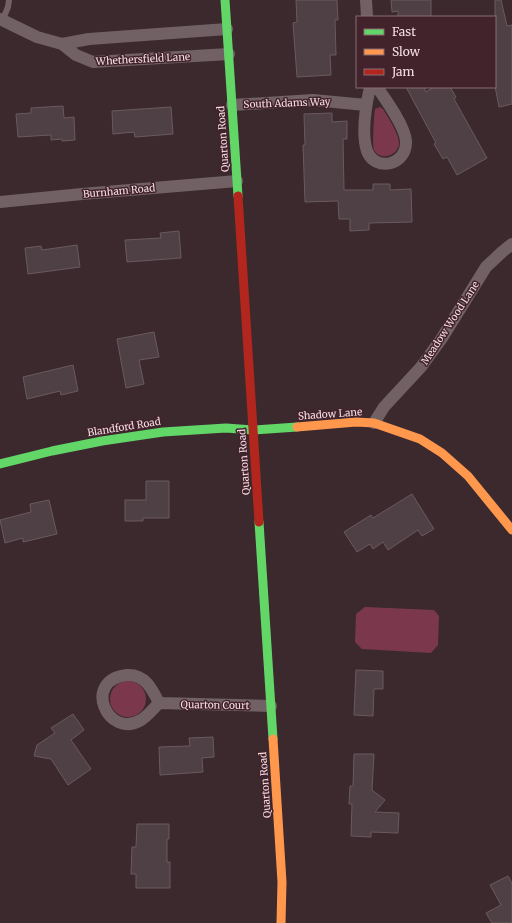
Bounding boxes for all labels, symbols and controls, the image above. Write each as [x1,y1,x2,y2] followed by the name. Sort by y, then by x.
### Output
[356,16,496,88] legend
[392,24,416,39] text: Fast
[392,44,421,59] text: Slow
[95,50,190,68] street label: Whethersfield Lane
[391,64,415,79] text: Jam
[243,95,331,111] street label: South Adams Way
[214,105,232,173] street label: Quarton Road
[82,181,156,201] street label: Burnham Road
[418,279,482,367] street label: Meadow Wood Lane
[297,405,363,423] street label: Shadow Lane
[86,415,162,439] street label: Blandford Road
[235,428,253,496] street label: Quarton Road
[180,698,250,712] street label: Quarton Court
[256,751,274,819] street label: Quarton Road

